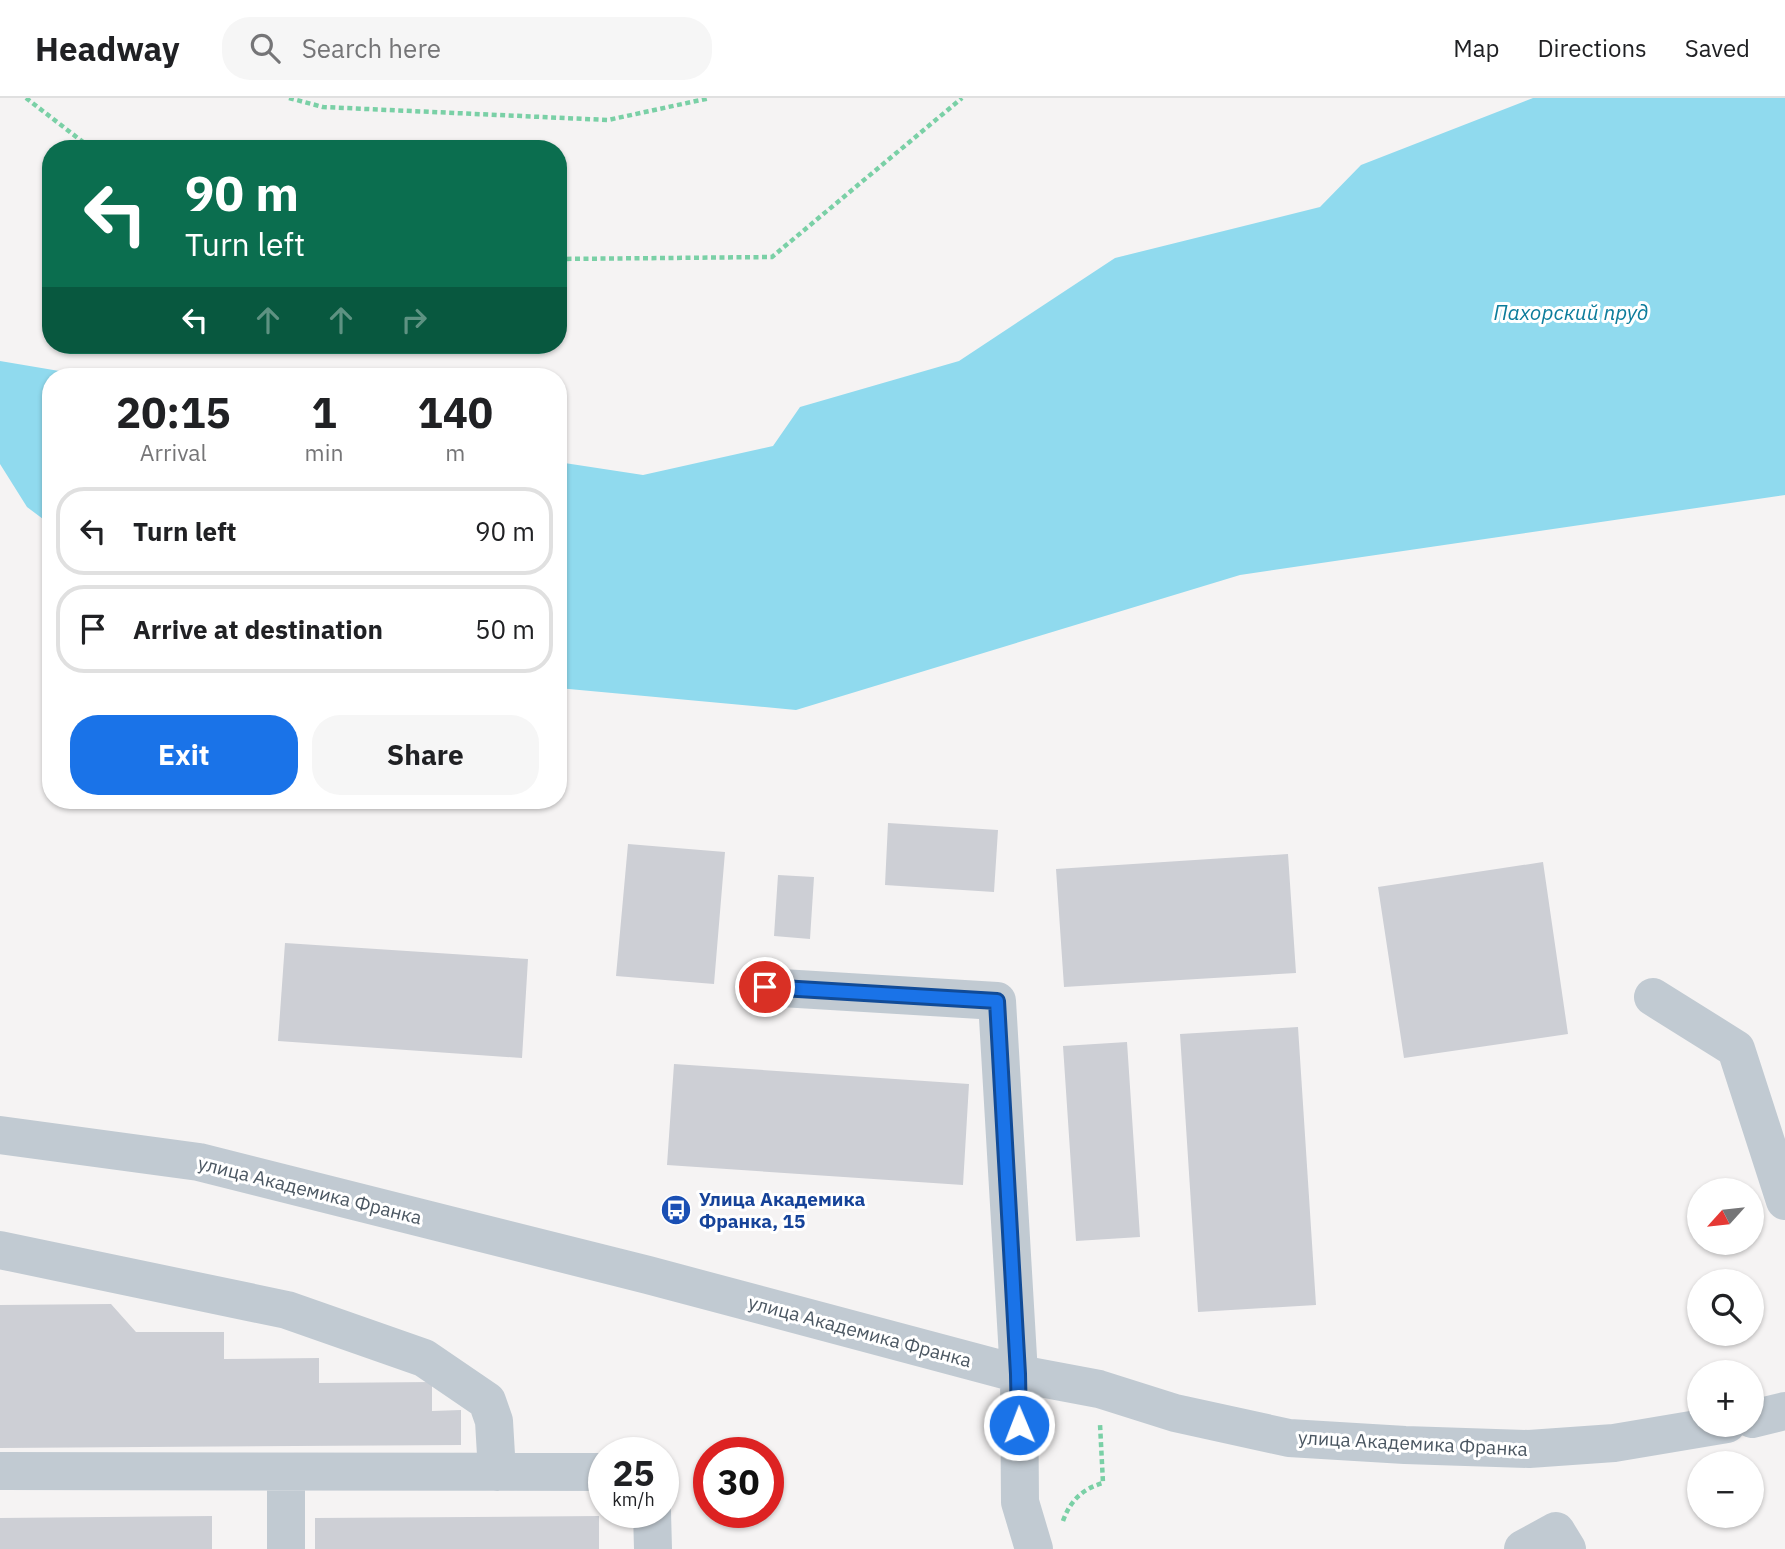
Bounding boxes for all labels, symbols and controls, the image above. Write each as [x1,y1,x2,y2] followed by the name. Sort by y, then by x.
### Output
[222,17,712,80] search box
[35,27,180,70] text: Headway
[246,29,284,67] icon: search
[302,31,441,65] text: Search here
[1453,32,1499,64] text: Map
[1537,32,1647,64] text: Directions
[1685,32,1750,64] text: Saved
[185,161,299,224] text: 90 m
[70,168,161,259] icon: left
[185,223,305,265] text: Turn left
[1493,298,1649,326] water label: Пахорский пруд
[176,301,214,339] icon: left
[249,301,287,339] icon: ahead
[322,301,360,339] icon: ahead
[395,301,433,339] icon: right
[116,385,231,440] text: 20:15
[311,385,337,440] text: 1
[417,385,493,440] text: 140
[140,437,207,467] text: Arrival
[305,437,343,467] text: min
[445,437,465,467] text: m
[74,512,112,550] icon: left
[133,514,236,548] text: Turn left
[475,514,535,548] text: 90 m
[74,610,112,648] icon: arrive
[133,612,383,646] text: Arrive at destination
[475,612,535,646] text: 50 m
[70,715,298,795] button: Exit
[312,715,539,795] button: Share
[735,957,795,1017] pin
[746,968,784,1006] icon: arrive
[196,1151,424,1229] street label: улица Академика Франка
[1687,1178,1764,1255] north arrow
[1687,1178,1764,1528] map controls
[699,1187,865,1233] place label: Улица Академика Франка, 15
[659,1193,693,1227] bus stop icon: Улица Академика Франка, 15
[1687,1269,1764,1346] button: search
[746,1290,974,1372] street label: улица Академика Франка
[1687,1360,1764,1437] button: +
[982,1388,1056,1462] position arrow
[1298,1425,1528,1461] street label: улица Академика Франка
[693,1437,784,1528] speed limit sign: 30
[612,1450,655,1496] text: 25
[1687,1451,1764,1528] button: −
[612,1488,655,1511] text: km/h

